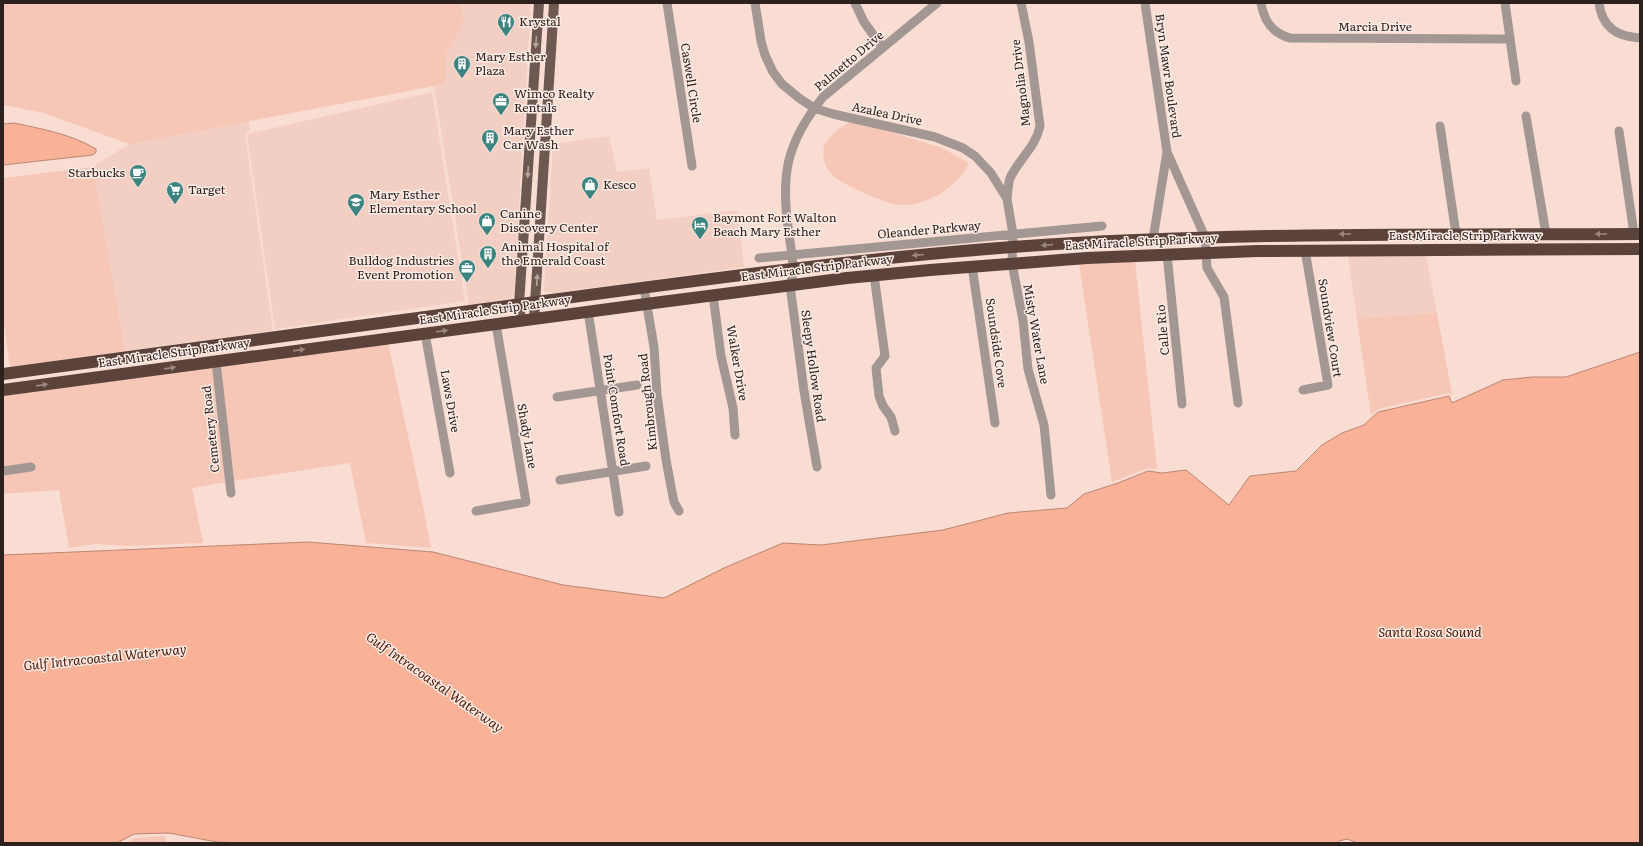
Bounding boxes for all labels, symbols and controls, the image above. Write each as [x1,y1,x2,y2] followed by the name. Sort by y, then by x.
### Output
[496,12,516,37] restaurant icon: Krystal
[519,12,561,30] place label: Krystal
[1151,12,1187,140] street label: Bryn Mawr Boulevard
[1338,17,1412,35] street label: Marcia Drive
[810,26,887,95] street label: Palmetto Drive
[533,36,540,48] one-way arrow
[1006,38,1034,128] street label: Magnolia Drive
[677,42,707,124] street label: Caswell Circle
[475,47,546,79] place label: Mary Esther Plaza
[452,54,472,79] building icon: Mary Esther Plaza
[514,84,595,116] place label: Wimco Realty Rentals
[491,91,511,116] office icon: Wimco Realty Rentals
[850,97,924,129] street label: Azalea Drive
[503,121,574,153] place label: Mary Esther Car Wash
[480,128,500,153] building icon: Mary Esther Car Wash
[68,163,126,181] place label: Starbucks
[128,163,148,188] cafe icon: Starbucks
[524,166,531,178] one-way arrow
[580,175,600,200] shop icon: Kesco
[603,175,636,193] place label: Kesco
[165,180,185,205] supermarket icon: Target
[188,180,226,198] place label: Target
[369,185,477,217] place label: Mary Esther Elementary School
[346,192,366,217] school or university icon: Mary Esther Elementary School
[500,204,598,236] place label: Canine Discovery Center
[713,208,837,240] place label: Baymont Fort Walton Beach Mary Esther
[477,211,497,236] shop icon: Canine Discovery Center
[690,215,710,240] hotel icon: Baymont Fort Walton Beach Mary Esther
[876,216,981,242] street label: Oleander Parkway
[1388,226,1542,244] street label: East Miracle Strip Parkway
[1064,228,1218,254] street label: East Miracle Strip Parkway
[1338,231,1351,237] one-way arrow
[1594,231,1607,237] one-way arrow
[501,237,610,269] place label: Animal Hospital of the Emerald Coast
[1041,241,1053,248] one-way arrow
[478,244,498,269] building icon: Animal Hospital of the Emerald Coast
[740,249,894,285] street label: East Miracle Strip Parkway
[349,251,455,283] place label: Bulldog Industries Event Promotion
[912,252,924,258] one-way arrow
[457,258,477,283] office icon: Bulldog Industries Event Promotion
[533,274,540,286] one-way arrow
[1314,277,1348,379] street label: Soundview Court
[1019,282,1055,385] street label: Misty Water Lane
[418,289,572,329] street label: East Miracle Strip Parkway
[982,297,1012,389] street label: Soundside Cove
[1151,304,1173,356] street label: Calle Rio
[797,308,831,424] street label: Sleepy Hollow Road
[722,324,753,402] street label: Walker Drive
[436,328,448,334] one-way arrow
[97,332,251,372] street label: East Miracle Strip Parkway
[293,347,305,353] one-way arrow
[599,352,635,468] street label: Point Comfort Road
[633,352,661,452] street label: Kimbrough Road
[164,365,177,371] one-way arrow
[437,368,465,434] street label: Laws Drive
[36,382,48,388] one-way arrow
[196,384,224,473] street label: Cemetery Road
[513,402,543,470] street label: Shady Lane
[1378,622,1482,641] water label: Santa Rosa Sound
[363,627,508,736] water label: Gulf Intracoastal Waterway
[22,638,187,675] water label: Gulf Intracoastal Waterway

